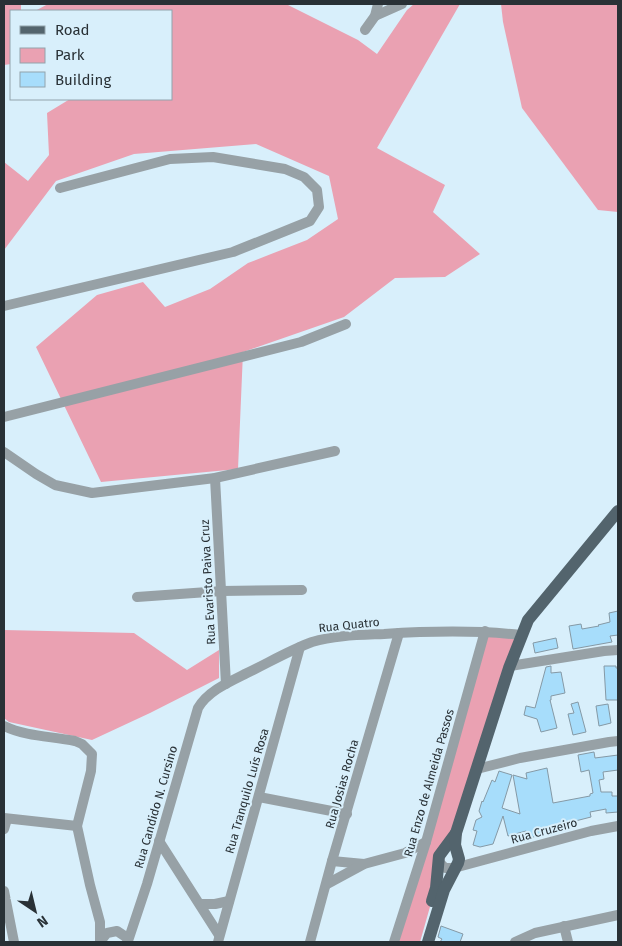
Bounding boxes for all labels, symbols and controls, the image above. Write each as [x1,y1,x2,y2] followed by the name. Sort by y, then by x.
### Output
[10,10,172,100] legend
[55,21,90,39] text: Road
[55,46,85,64] text: Park
[55,71,111,89] text: Building
[198,519,218,645] street label: Rua Evaristo Paiva Cruz
[318,615,380,635] street label: Rua Quatro
[401,707,457,859] street label: Rua Enzo de Almeida Passos
[222,727,272,855] street label: Rua Tranquilo Luís Rosa
[323,738,361,830] street label: Rua Josias Rocha
[132,744,180,870] street label: Rua Candido N. Cursino
[509,815,579,847] street label: Rua Cruzeiro
[10,886,60,936] north arrow
[33,912,51,931] text: N

